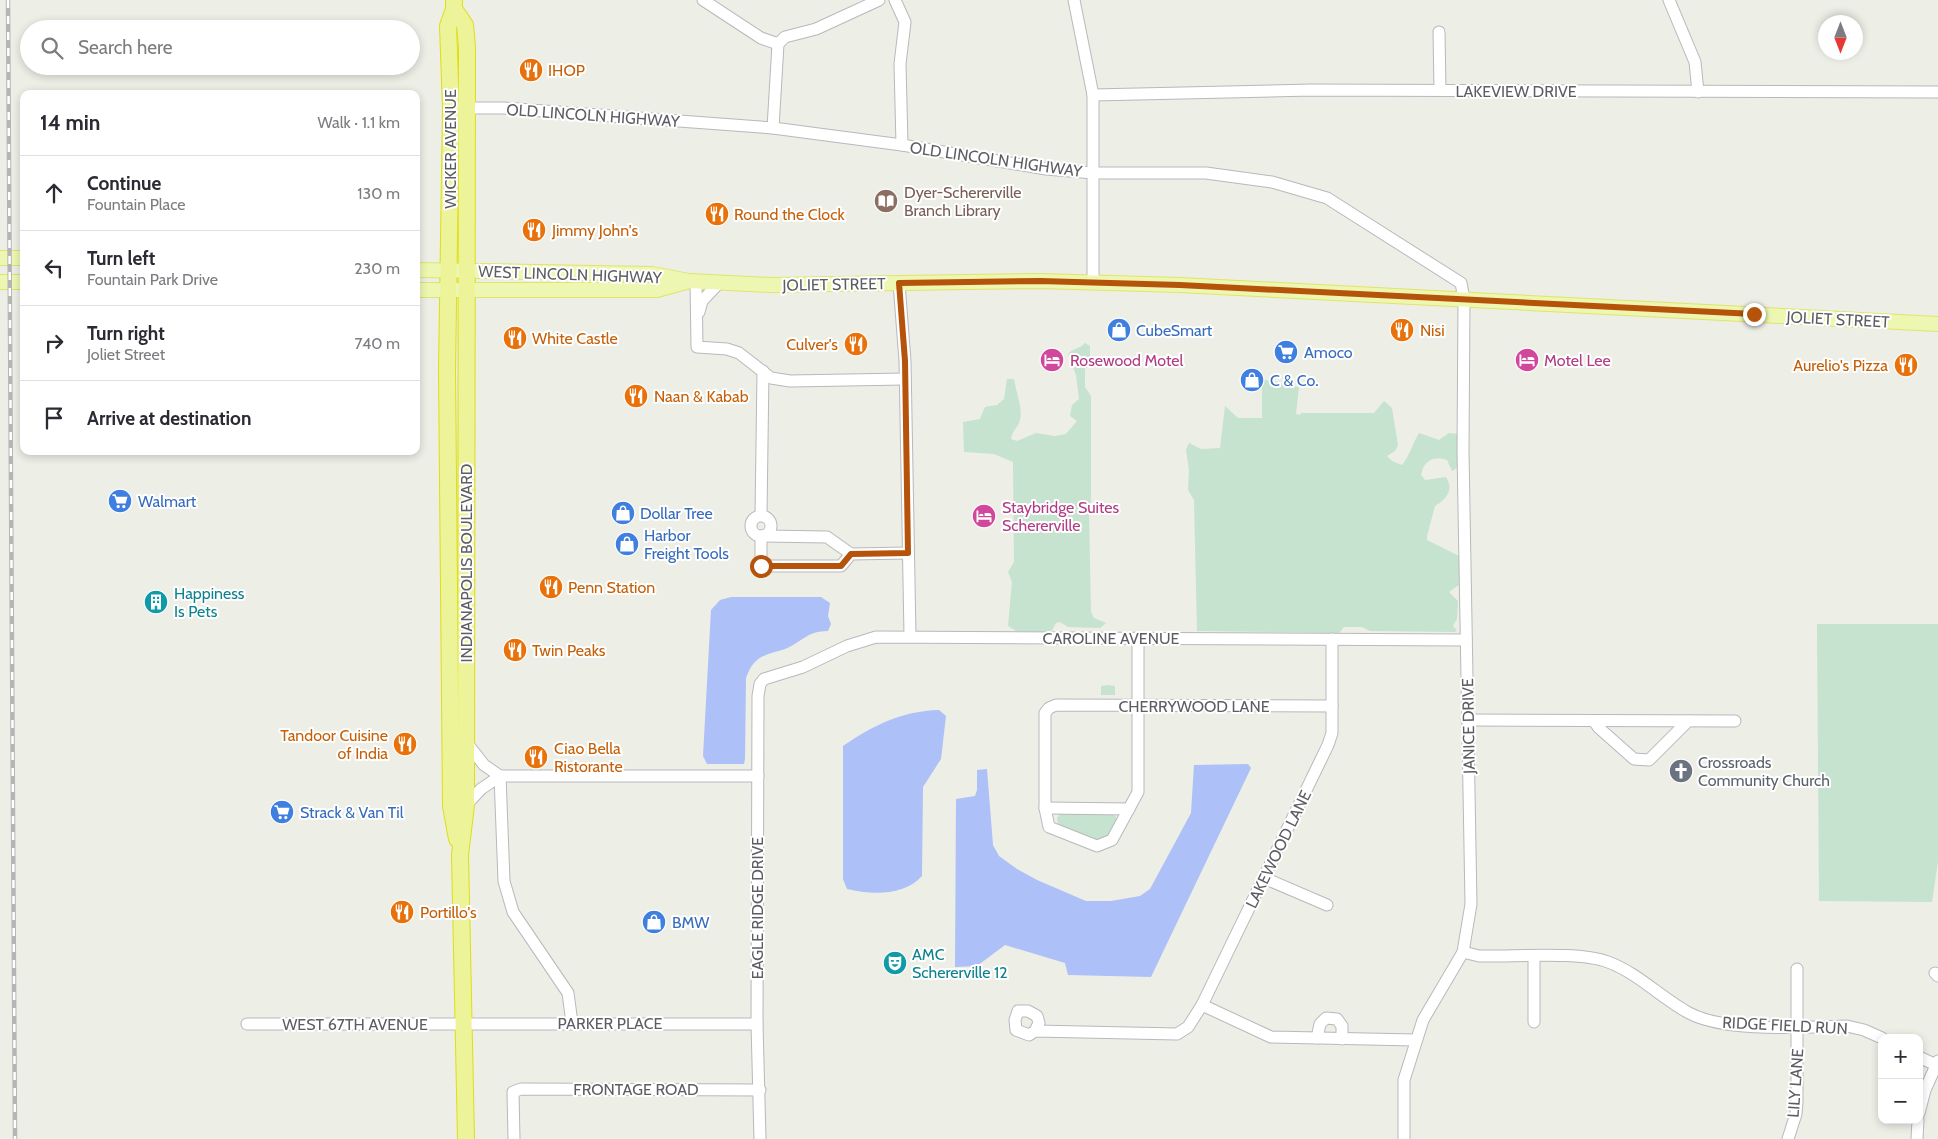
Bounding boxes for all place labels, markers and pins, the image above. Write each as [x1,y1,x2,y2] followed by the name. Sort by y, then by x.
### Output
[518,57,544,83] restaurant icon: IHOP
[548,61,585,80] place label: IHOP
[904,183,1022,220] place label: Dyer-Schererville Branch Library
[873,188,899,214] library icon: Dyer-Schererville Branch Library
[704,201,730,227] restaurant icon: Round the Clock
[734,205,845,224] place label: Round the Clock
[521,217,547,243] restaurant icon: Jimmy John's
[551,221,638,240] place label: Jimmy John's
[1106,317,1132,343] shop icon: CubeSmart
[1389,317,1415,343] restaurant icon: Nisi
[1136,321,1213,340] place label: CubeSmart
[1420,321,1445,340] place label: Nisi
[502,325,528,351] restaurant icon: White Castle
[532,329,618,348] place label: White Castle
[843,331,869,357] restaurant icon: Culver's
[786,335,838,354] place label: Culver's
[1273,339,1299,365] supermarket icon: Amoco
[1304,343,1353,362] place label: Amoco
[1039,347,1065,373] hotel icon: Rosewood Motel
[1514,347,1540,373] hotel icon: Motel Lee
[1070,351,1184,370] place label: Rosewood Motel
[1544,351,1611,370] place label: Motel Lee
[1893,352,1919,378] restaurant icon: Aurelio's Pizza
[1793,356,1888,375] place label: Aurelio's Pizza
[1239,367,1265,393] shop icon: C & Co.
[1270,371,1319,390] place label: C & Co.
[623,383,649,409] restaurant icon: Naan & Kabab
[654,387,749,406] place label: Naan & Kabab
[107,488,133,514] supermarket icon: Walmart
[138,492,197,511] place label: Walmart
[1002,498,1119,535] place label: Staybridge Suites Schererville
[610,500,636,526] shop icon: Dollar Tree
[971,503,997,529] hotel icon: Staybridge Suites Schererville
[640,504,713,523] place label: Dollar Tree
[644,526,729,563] place label: Harbor Freight Tools
[614,531,640,557] shop icon: Harbor Freight Tools
[538,574,564,600] restaurant icon: Penn Station
[568,578,655,597] place label: Penn Station
[174,584,245,621] place label: Happiness Is Pets
[143,589,169,615] building icon: Happiness Is Pets
[502,637,528,663] restaurant icon: Twin Peaks
[532,641,606,660] place label: Twin Peaks
[280,726,388,763] place label: Tandoor Cuisine of India
[392,731,418,757] restaurant icon: Tandoor Cuisine of India
[554,739,623,776] place label: Ciao Bella Ristorante
[523,744,549,770] restaurant icon: Ciao Bella Ristorante
[1698,753,1830,790] place label: Crossroads Community Church
[1668,758,1694,784] church icon: Crossroads Community Church
[269,799,295,825] supermarket icon: Strack & Van Til
[300,803,404,822] place label: Strack & Van Til
[389,899,415,925] restaurant icon: Portillo's
[420,903,477,922] place label: Portillo's
[641,909,667,935] shop icon: BMW
[672,913,710,932] place label: BMW
[912,945,1008,982] place label: AMC Schererville 12
[882,950,908,976] theatre icon: AMC Schererville 12

